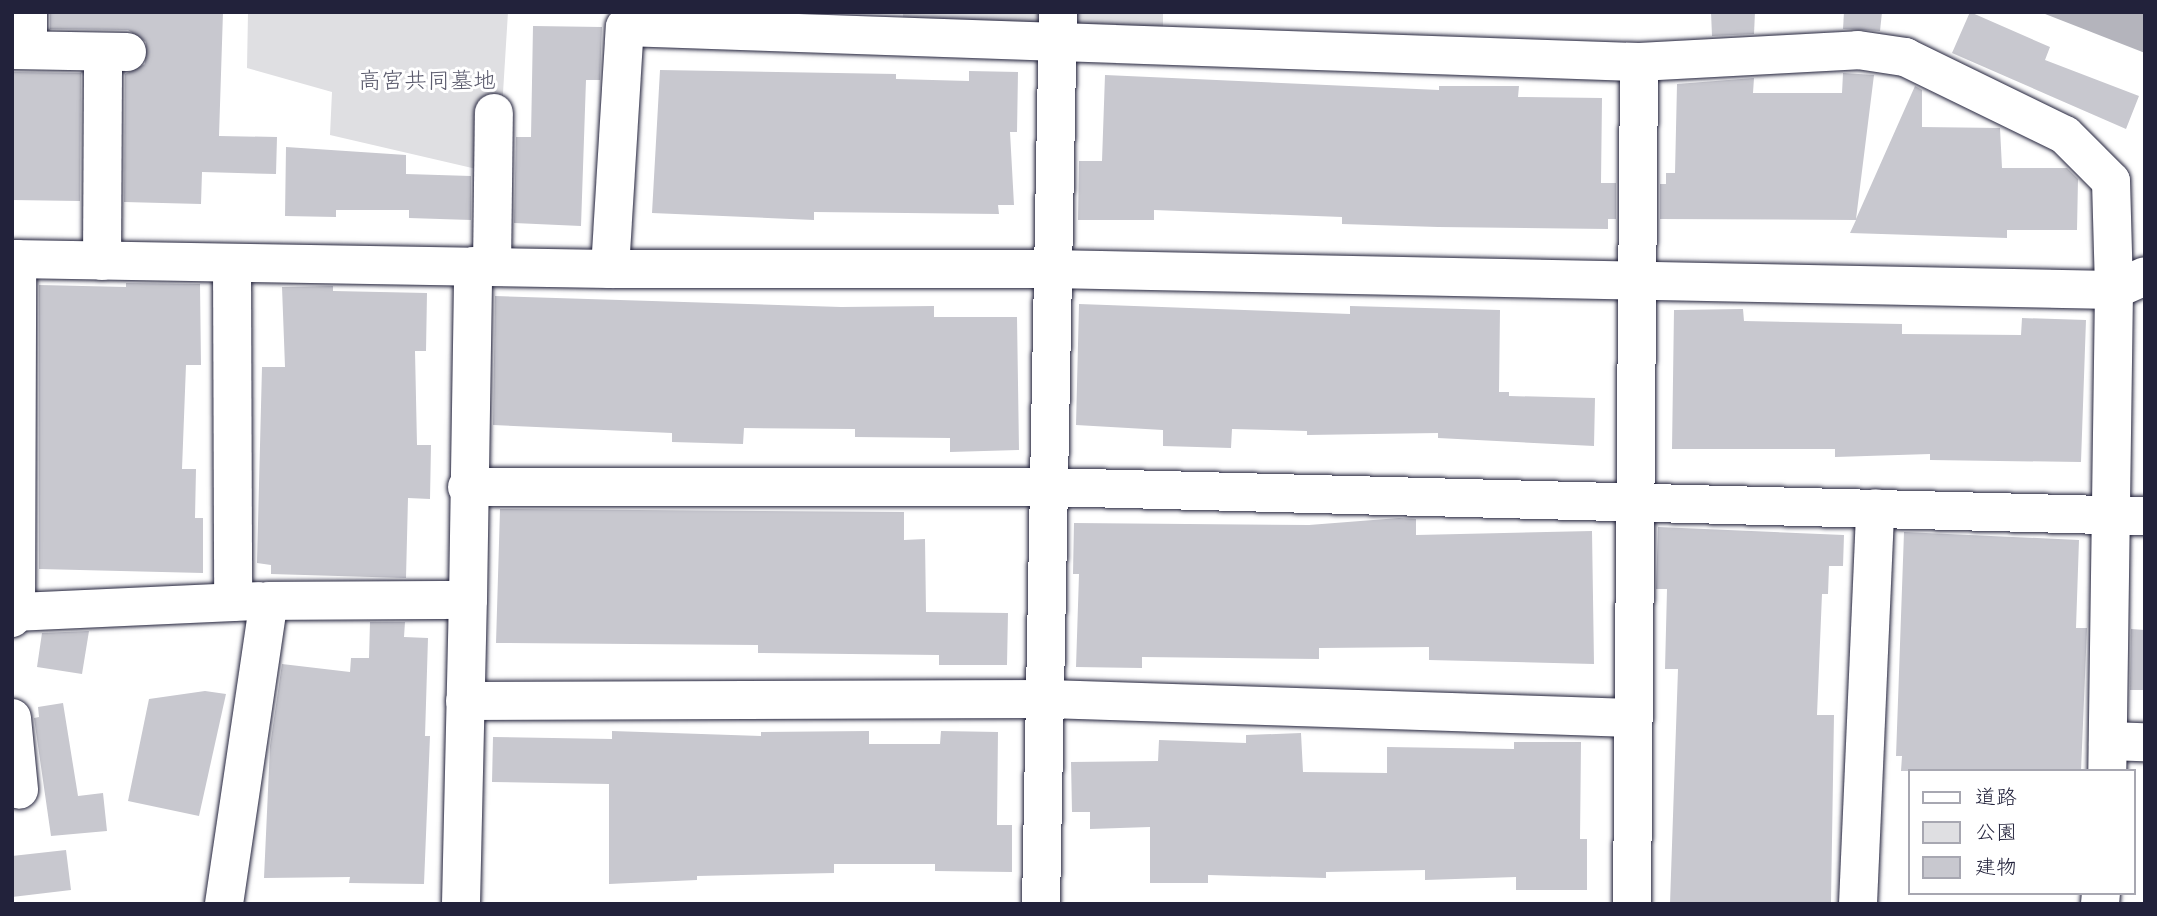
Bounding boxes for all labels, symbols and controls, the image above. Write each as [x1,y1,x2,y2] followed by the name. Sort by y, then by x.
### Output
[358,70,496,98] park label: 高宮共同墓地
[1909,769,2136,895] legend
[1975,785,2017,815] text: 道路
[1975,820,2017,850] text: 公園
[1975,855,2017,885] text: 建物

